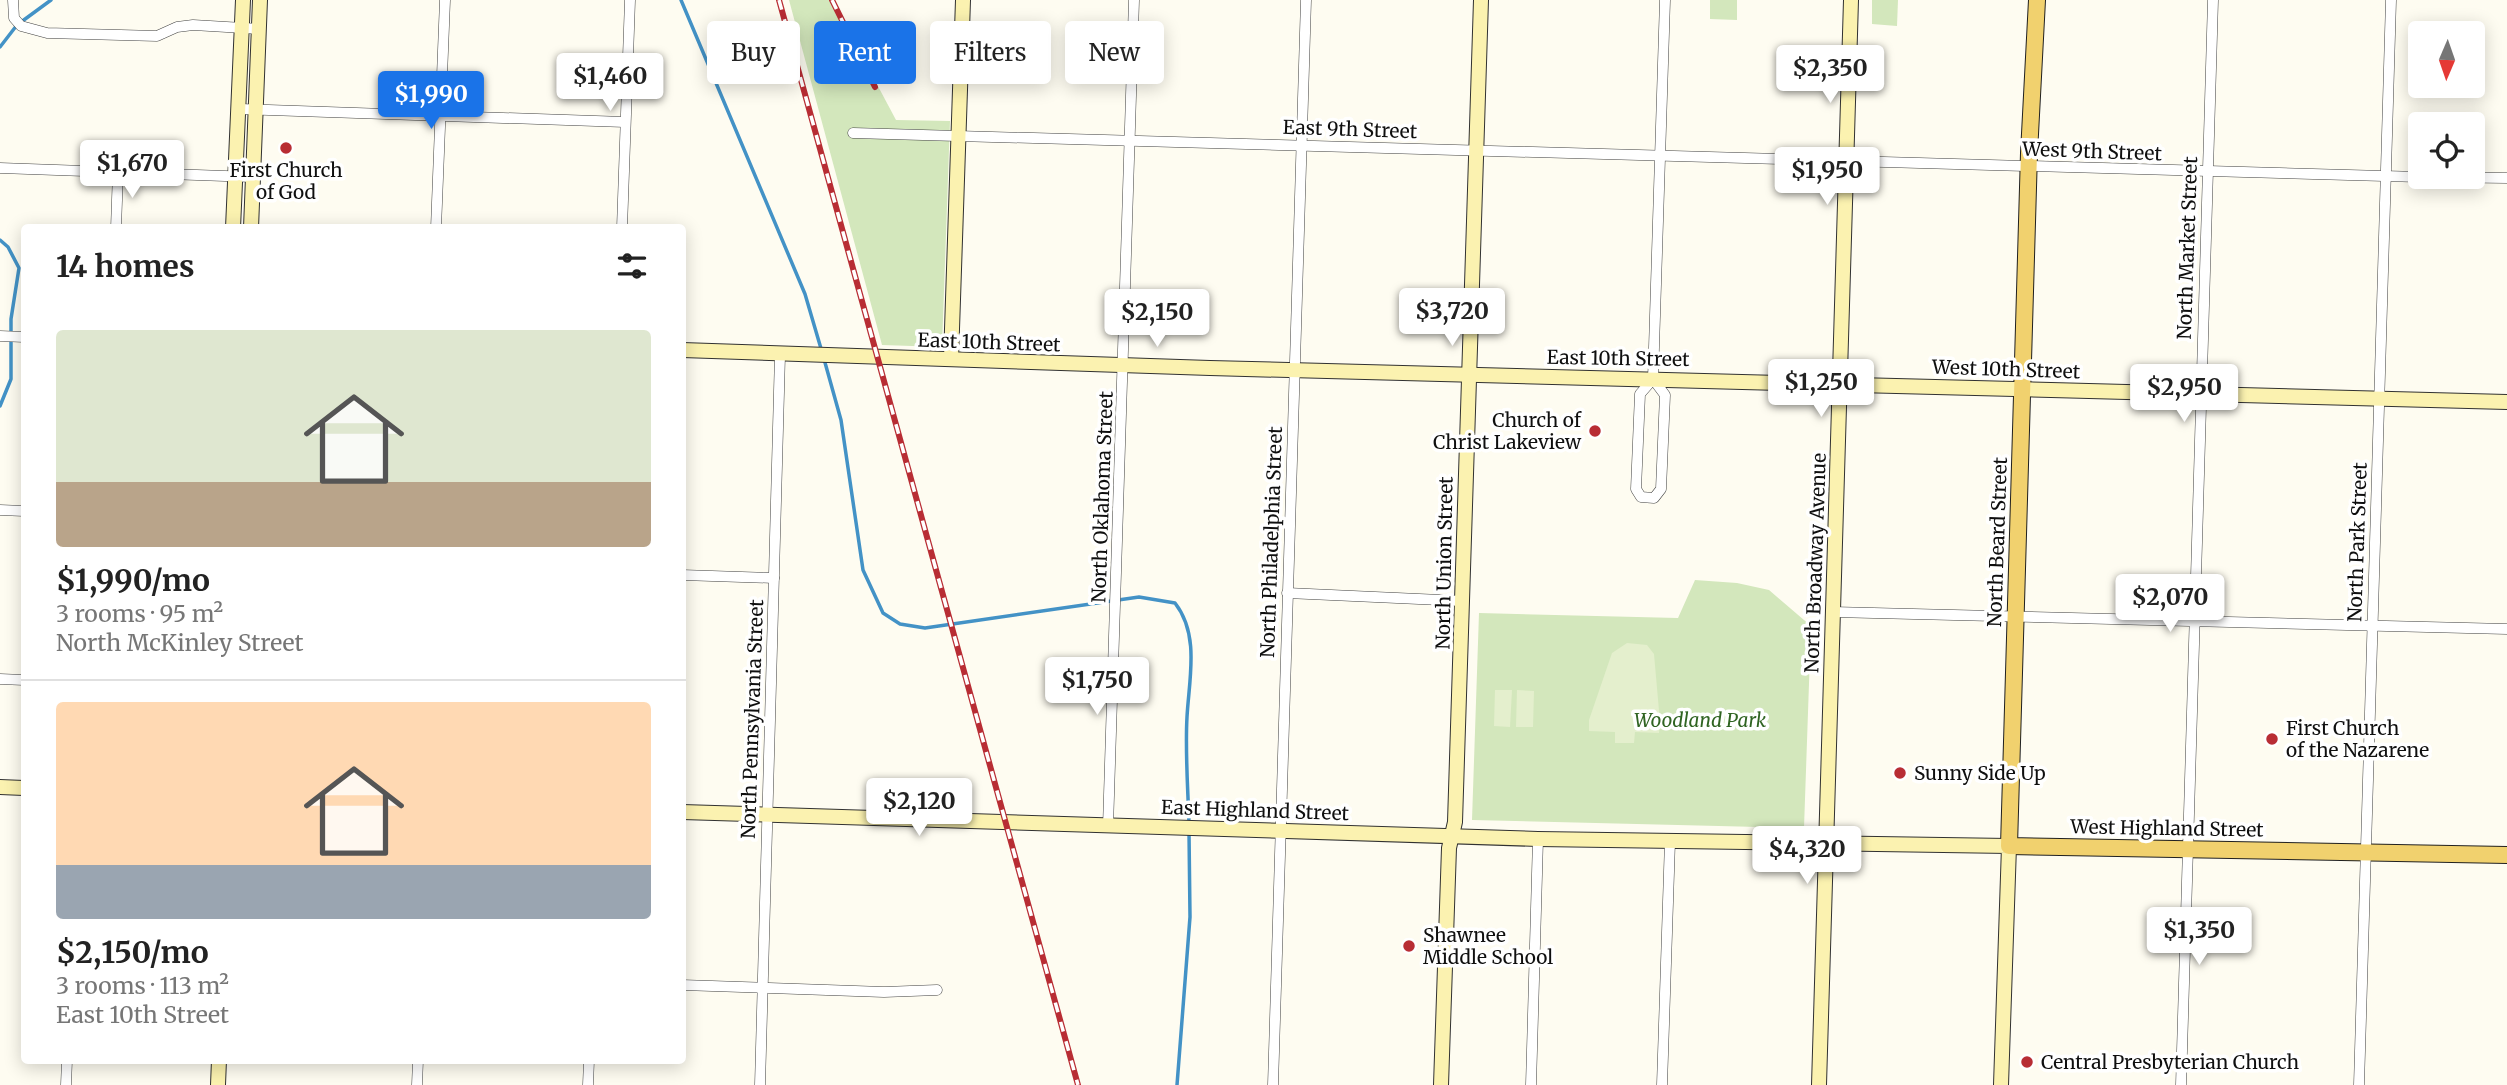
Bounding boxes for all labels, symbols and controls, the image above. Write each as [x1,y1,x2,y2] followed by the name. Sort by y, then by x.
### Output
[707,21,800,84] chip: Buy
[814,21,916,84] chip: Rent
[930,21,1051,84] chip: Filters
[1065,21,1164,84] chip: New
[2408,21,2485,98] north arrow
[2408,21,2485,189] map controls
[1773,46,1887,105] pin: $2,350
[1792,53,1868,82] text: $2,350
[553,54,667,113] pin: $1,460
[572,61,648,90] text: $1,460
[374,72,488,131] pin: $1,990
[394,79,468,108] text: $1,990
[2408,112,2485,189] button: locate
[1282,115,1418,143] street label: East 9th Street
[2021,137,2163,165] street label: West 9th Street
[75,140,189,200] pin: $1,670
[278,140,294,156] marker: First Church of God
[96,148,168,177] text: $1,670
[1770,148,1884,207] pin: $1,950
[1791,155,1863,184] text: $1,950
[2172,155,2202,340] street label: North Market Street
[229,158,343,204] place label: First Church of God
[56,247,194,285] text: 14 homes
[613,247,651,285] icon: filters
[1395,288,1509,348] pin: $3,720
[1100,290,1214,349] pin: $2,150
[1415,296,1489,325] text: $3,720
[1120,297,1194,326] text: $2,150
[917,328,1061,357] street label: East 10th Street
[1546,345,1690,371] street label: East 10th Street
[1931,354,2081,384] street label: West 10th Street
[1764,360,1878,419] pin: $1,250
[2127,364,2241,424] pin: $2,950
[1784,367,1858,396] text: $1,250
[2146,372,2222,401] text: $2,950
[291,376,417,502] icon: home
[1086,390,1118,603] street label: North Oklahoma Street
[1433,408,1582,454] place label: Church of Christ Lakeview
[1587,423,1603,439] marker: Church of Christ Lakeview
[1255,425,1287,658] street label: North Philadelphia Street
[1799,452,1831,673] street label: North Broadway Avenue
[1982,456,2012,627] street label: North Beard Street
[2342,461,2372,622] street label: North Park Street
[1430,476,1458,650] street label: North Union Street
[56,561,210,599] text: $1,990/mo
[2113,574,2227,634] pin: $2,070
[2131,582,2209,611] text: $2,070
[736,598,768,839] street label: North Pennsylvania Street
[56,599,223,628] text: 3 rooms · 95 m²
[56,628,304,657] text: North McKinley Street
[1040,658,1154,717] pin: $1,750
[1061,665,1133,694] text: $1,750
[1634,708,1767,732] park label: Woodland Park
[2286,716,2429,762] place label: First Church of the Nazarene
[2264,731,2280,747] marker: First Church of the Nazarene
[291,748,417,874] icon: home
[1914,761,2046,785] place label: Sunny Side Up
[1892,765,1908,781] marker: Sunny Side Up
[862,778,976,838] pin: $2,120
[882,786,956,815] text: $2,120
[1161,795,1350,825] street label: East Highland Street
[2069,814,2264,842] street label: West Highland Street
[1750,826,1864,886] pin: $4,320
[1768,834,1846,863] text: $4,320
[2142,908,2256,967] pin: $1,350
[2163,915,2235,944] text: $1,350
[1423,923,1553,969] place label: Shawnee Middle School
[56,933,209,971] text: $2,150/mo
[1401,938,1417,954] marker: Shawnee Middle School
[56,971,229,1000] text: 3 rooms · 113 m²
[56,1000,229,1029] text: East 10th Street
[2041,1050,2299,1074] place label: Central Presbyterian Church
[2019,1054,2035,1070] marker: Central Presbyterian Church

